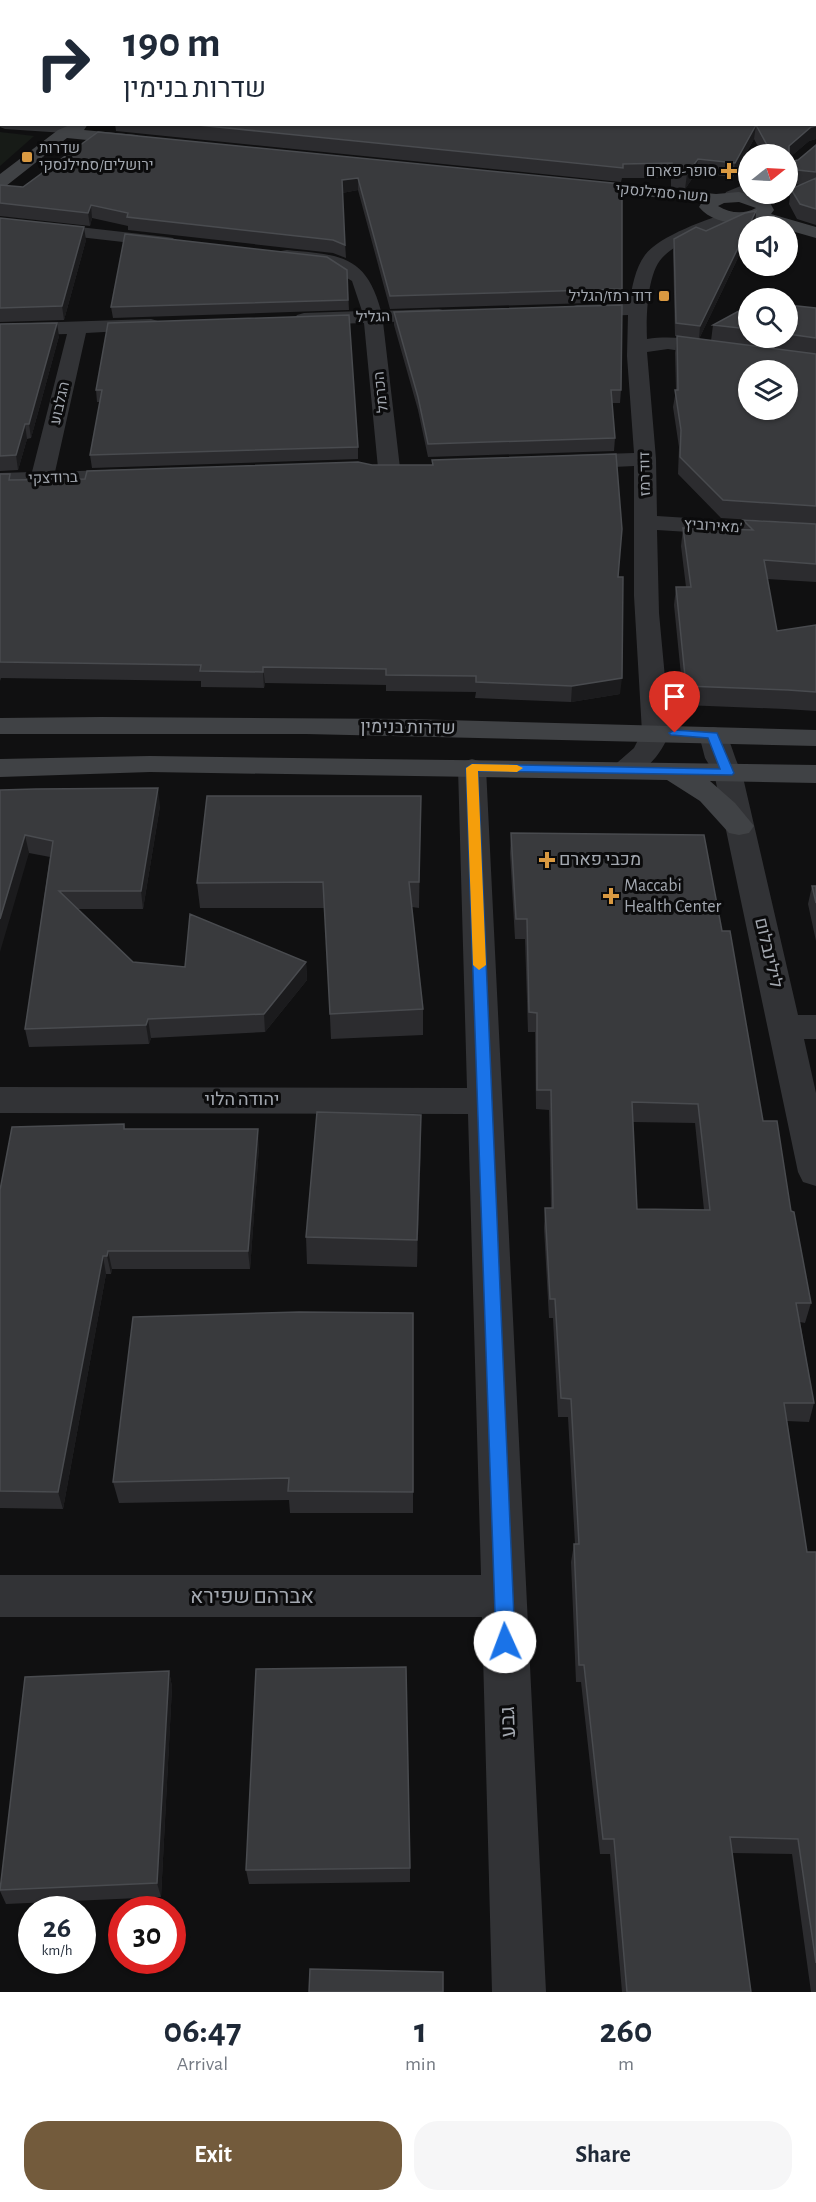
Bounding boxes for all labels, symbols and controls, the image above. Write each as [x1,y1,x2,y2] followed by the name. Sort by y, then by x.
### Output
[123,22,221,64] text: 190 m
[24,24,102,102] icon: right
[123,75,266,102] text: שדרות בנימין
[39,141,153,173] place label: שדרות ירושלים/סמילנסקי
[738,144,798,204] north arrow
[738,144,798,420] map controls
[20,150,34,164] marker: שדרות ירושלים/סמילנסקי
[646,164,717,179] place label: סופר-פארם
[722,164,736,178] marker: סופר-פארם
[615,181,709,205] street label: משה סמילנסקי
[738,216,798,276] button: sound
[738,288,798,348] button: search
[568,289,652,304] place label: דוד רמז/הגליל
[657,289,671,303] marker: דוד רמז/הגליל
[355,309,391,325] street label: הגליל
[738,360,798,420] button: layers
[371,371,391,413] street label: הכרמל
[48,380,72,426] street label: הגלבוע
[637,451,653,496] street label: דוד רמז
[28,470,78,486] street label: ברודצקי
[683,516,743,536] street label: מאירוביץ'
[649,671,700,733] pin
[658,680,691,713] icon: arrive
[360,718,456,738] street label: שדרות בנימין
[559,851,641,869] place label: מכבי פארם
[540,853,554,867] marker: מכבי פארם
[624,877,721,916] place label: Maccabi Health Center
[602,887,620,905] marker: Maccabi Health Center
[751,916,785,990] street label: לילינבלום
[205,1091,279,1109] street label: יהודה הלוי
[190,1586,314,1607] street label: אברהם שפירא
[473,1610,537,1674] position arrow
[497,1706,519,1738] street label: גבע
[108,1896,186,1974] speed limit sign: 30
[43,1913,71,1943] text: 26
[42,1943,72,1958] text: km/h
[163,2013,241,2049] text: 06:47
[414,2013,427,2049] text: 1
[599,2013,653,2049] text: 260
[177,2054,228,2074] text: Arrival
[405,2054,436,2074] text: min
[618,2054,634,2074] text: m
[24,2121,402,2190] button: Exit
[414,2121,792,2190] button: Share

